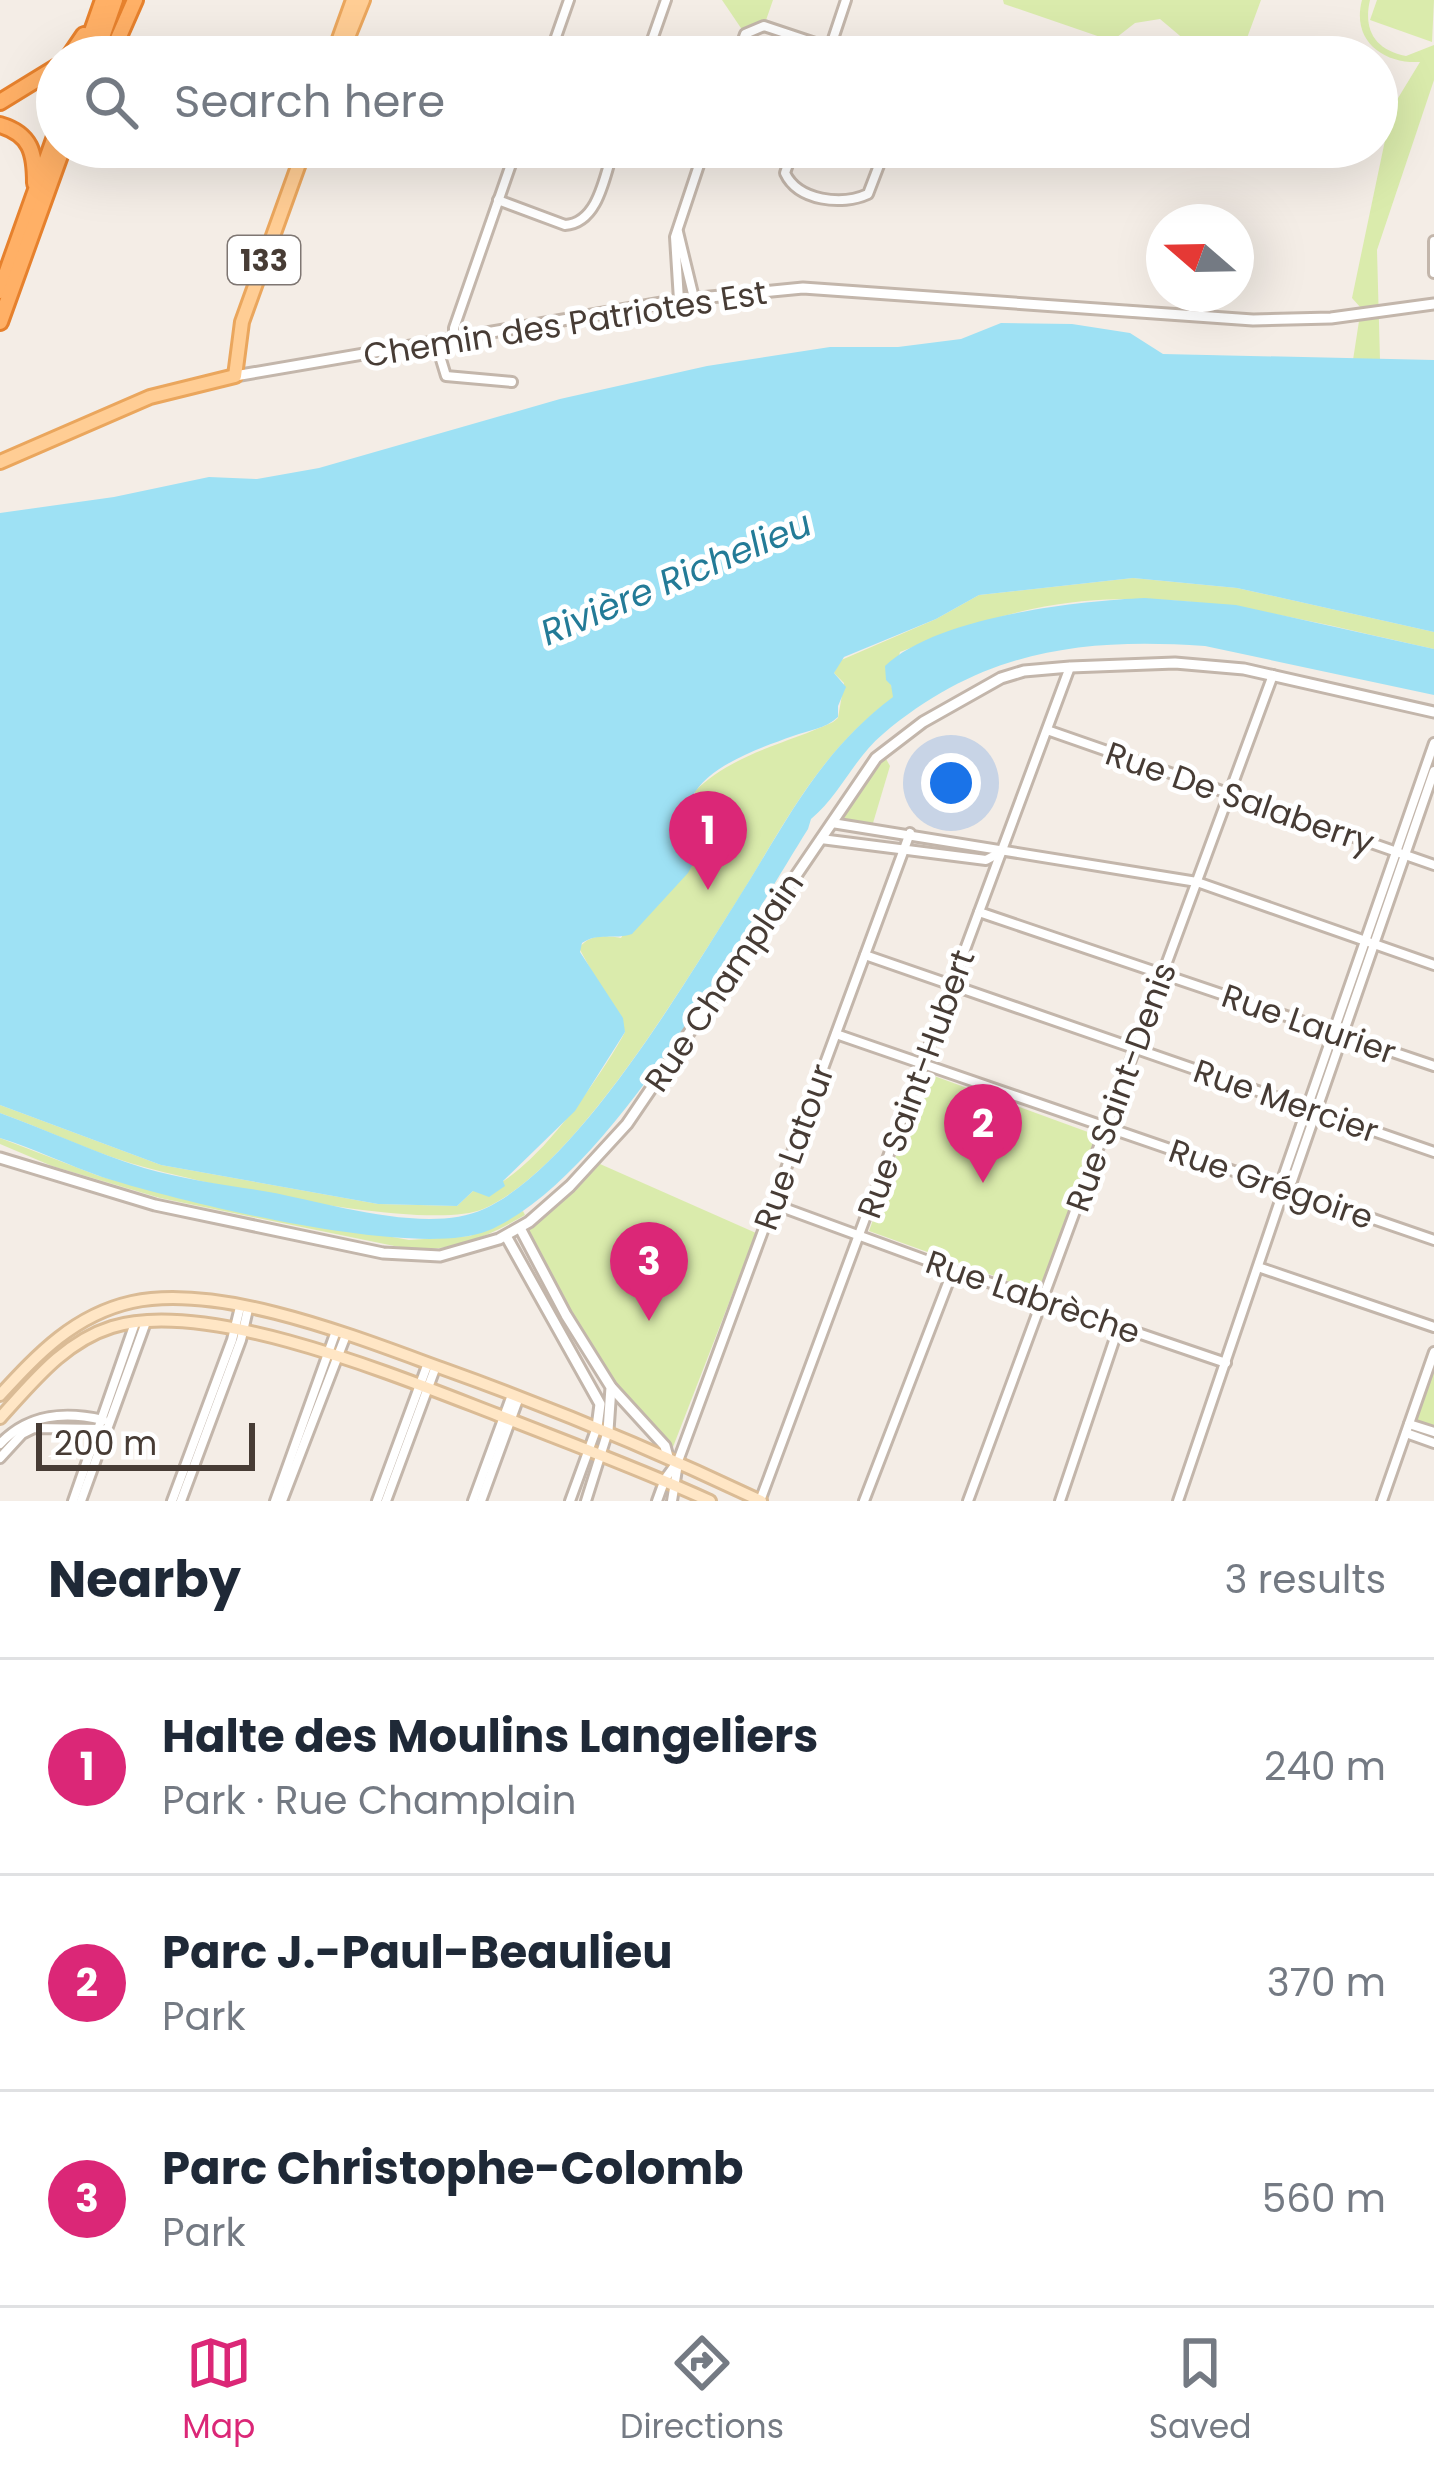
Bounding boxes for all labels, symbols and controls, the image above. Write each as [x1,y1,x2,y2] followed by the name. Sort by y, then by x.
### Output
[36,36,1398,168] search box
[78,69,144,135] icon: search
[174,70,445,133] text: Search here
[1146,204,1254,312] north arrow
[228,236,300,284] road number: 133
[360,269,770,379] street label: Chemin des Patriotes Est
[533,498,819,658] water label: Rivière Richelieu
[1099,730,1381,866] street label: Rue De Salaberry
[921,753,981,813] your location
[669,791,747,890] pin: 1
[633,863,815,1101] street label: Rue Champlain
[846,943,986,1225] street label: Rue Saint-Hubert
[1054,956,1188,1218] street label: Rue Saint-Denis
[1216,972,1402,1076] street label: Rue Laurier
[1187,1047,1385,1155] street label: Rue Mercier
[742,1057,846,1237] street label: Rue Latour
[944,1084,1022,1183] pin: 2
[1163,1127,1379,1241] street label: Rue Grégoire
[610,1222,688,1321] pin: 3
[920,1238,1146,1356] street label: Rue Labrèche
[36,1417,255,1470] scale bar
[54,1420,157,1467] text: 200 m
[48,1543,241,1615] text: Nearby
[1224,1552,1386,1607] text: 3 results
[162,1705,818,1768] text: Halte des Moulins Langeliers
[80,1739,94,1794] text: 1
[1264,1739,1386,1794] text: 240 m
[162,1773,576,1828] text: Park · Rue Champlain
[162,1921,673,1984] text: Parc J.-Paul-Beaulieu
[76,1955,98,2010] text: 2
[1267,1955,1386,2010] text: 370 m
[162,1989,246,2044] text: Park
[162,2137,744,2200] text: Parc Christophe-Colomb
[75,2171,99,2226] text: 3
[1262,2171,1386,2226] text: 560 m
[162,2205,246,2260] text: Park
[182,2330,255,2452] tab: Map
[620,2330,784,2452] tab: Directions
[1149,2330,1252,2452] tab: Saved

